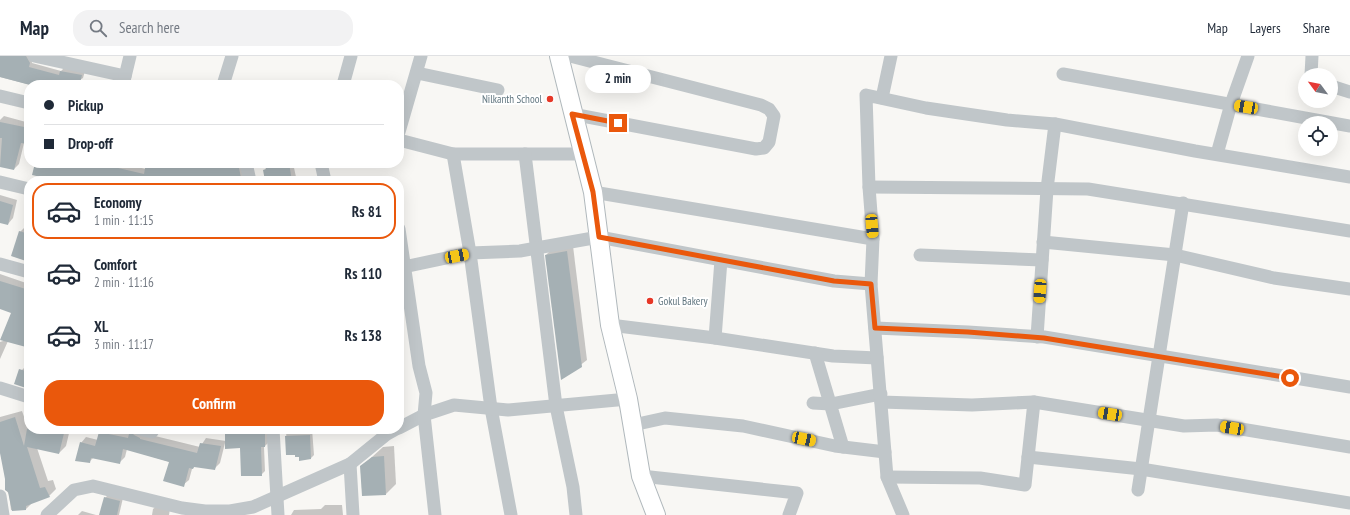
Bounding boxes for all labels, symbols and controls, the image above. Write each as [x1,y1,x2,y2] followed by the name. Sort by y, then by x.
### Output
[73,10,353,46] search box
[20,16,49,40] text: Map
[87,17,109,39] icon: search
[119,18,180,37] text: Search here
[1207,19,1228,37] text: Map
[1250,19,1281,37] text: Layers
[1303,19,1330,37] text: Share
[585,65,651,93] callout: 2 min
[1298,68,1338,108] north arrow
[1298,68,1338,156] map controls
[605,70,631,87] text: 2 min
[482,92,542,106] place label: Nilkanth School
[545,94,555,104] marker: Nilkanth School
[68,96,103,115] text: Pickup
[1233,99,1259,115] car
[609,114,627,132] route end
[1298,116,1338,156] button: locate
[68,134,113,153] text: Drop-off
[46,193,82,229] icon: car
[94,193,142,212] text: Economy
[352,202,382,221] text: Rs 81
[94,212,154,229] text: 1 min · 11:15
[865,214,879,238] car
[444,248,470,264] car
[46,255,82,291] icon: car
[94,255,137,274] text: Comfort
[345,264,382,283] text: Rs 110
[94,274,154,291] text: 2 min · 11:16
[1033,279,1047,303] car
[658,294,708,308] place label: Gokul Bakery
[645,296,655,306] marker: Gokul Bakery
[46,317,82,353] icon: car
[94,317,108,336] text: XL
[345,326,382,345] text: Rs 138
[94,336,154,353] text: 3 min · 11:17
[1281,369,1299,387] route start
[44,380,384,426] button: Confirm
[1097,406,1123,422] car
[1219,420,1245,436] car
[791,431,817,447] car

